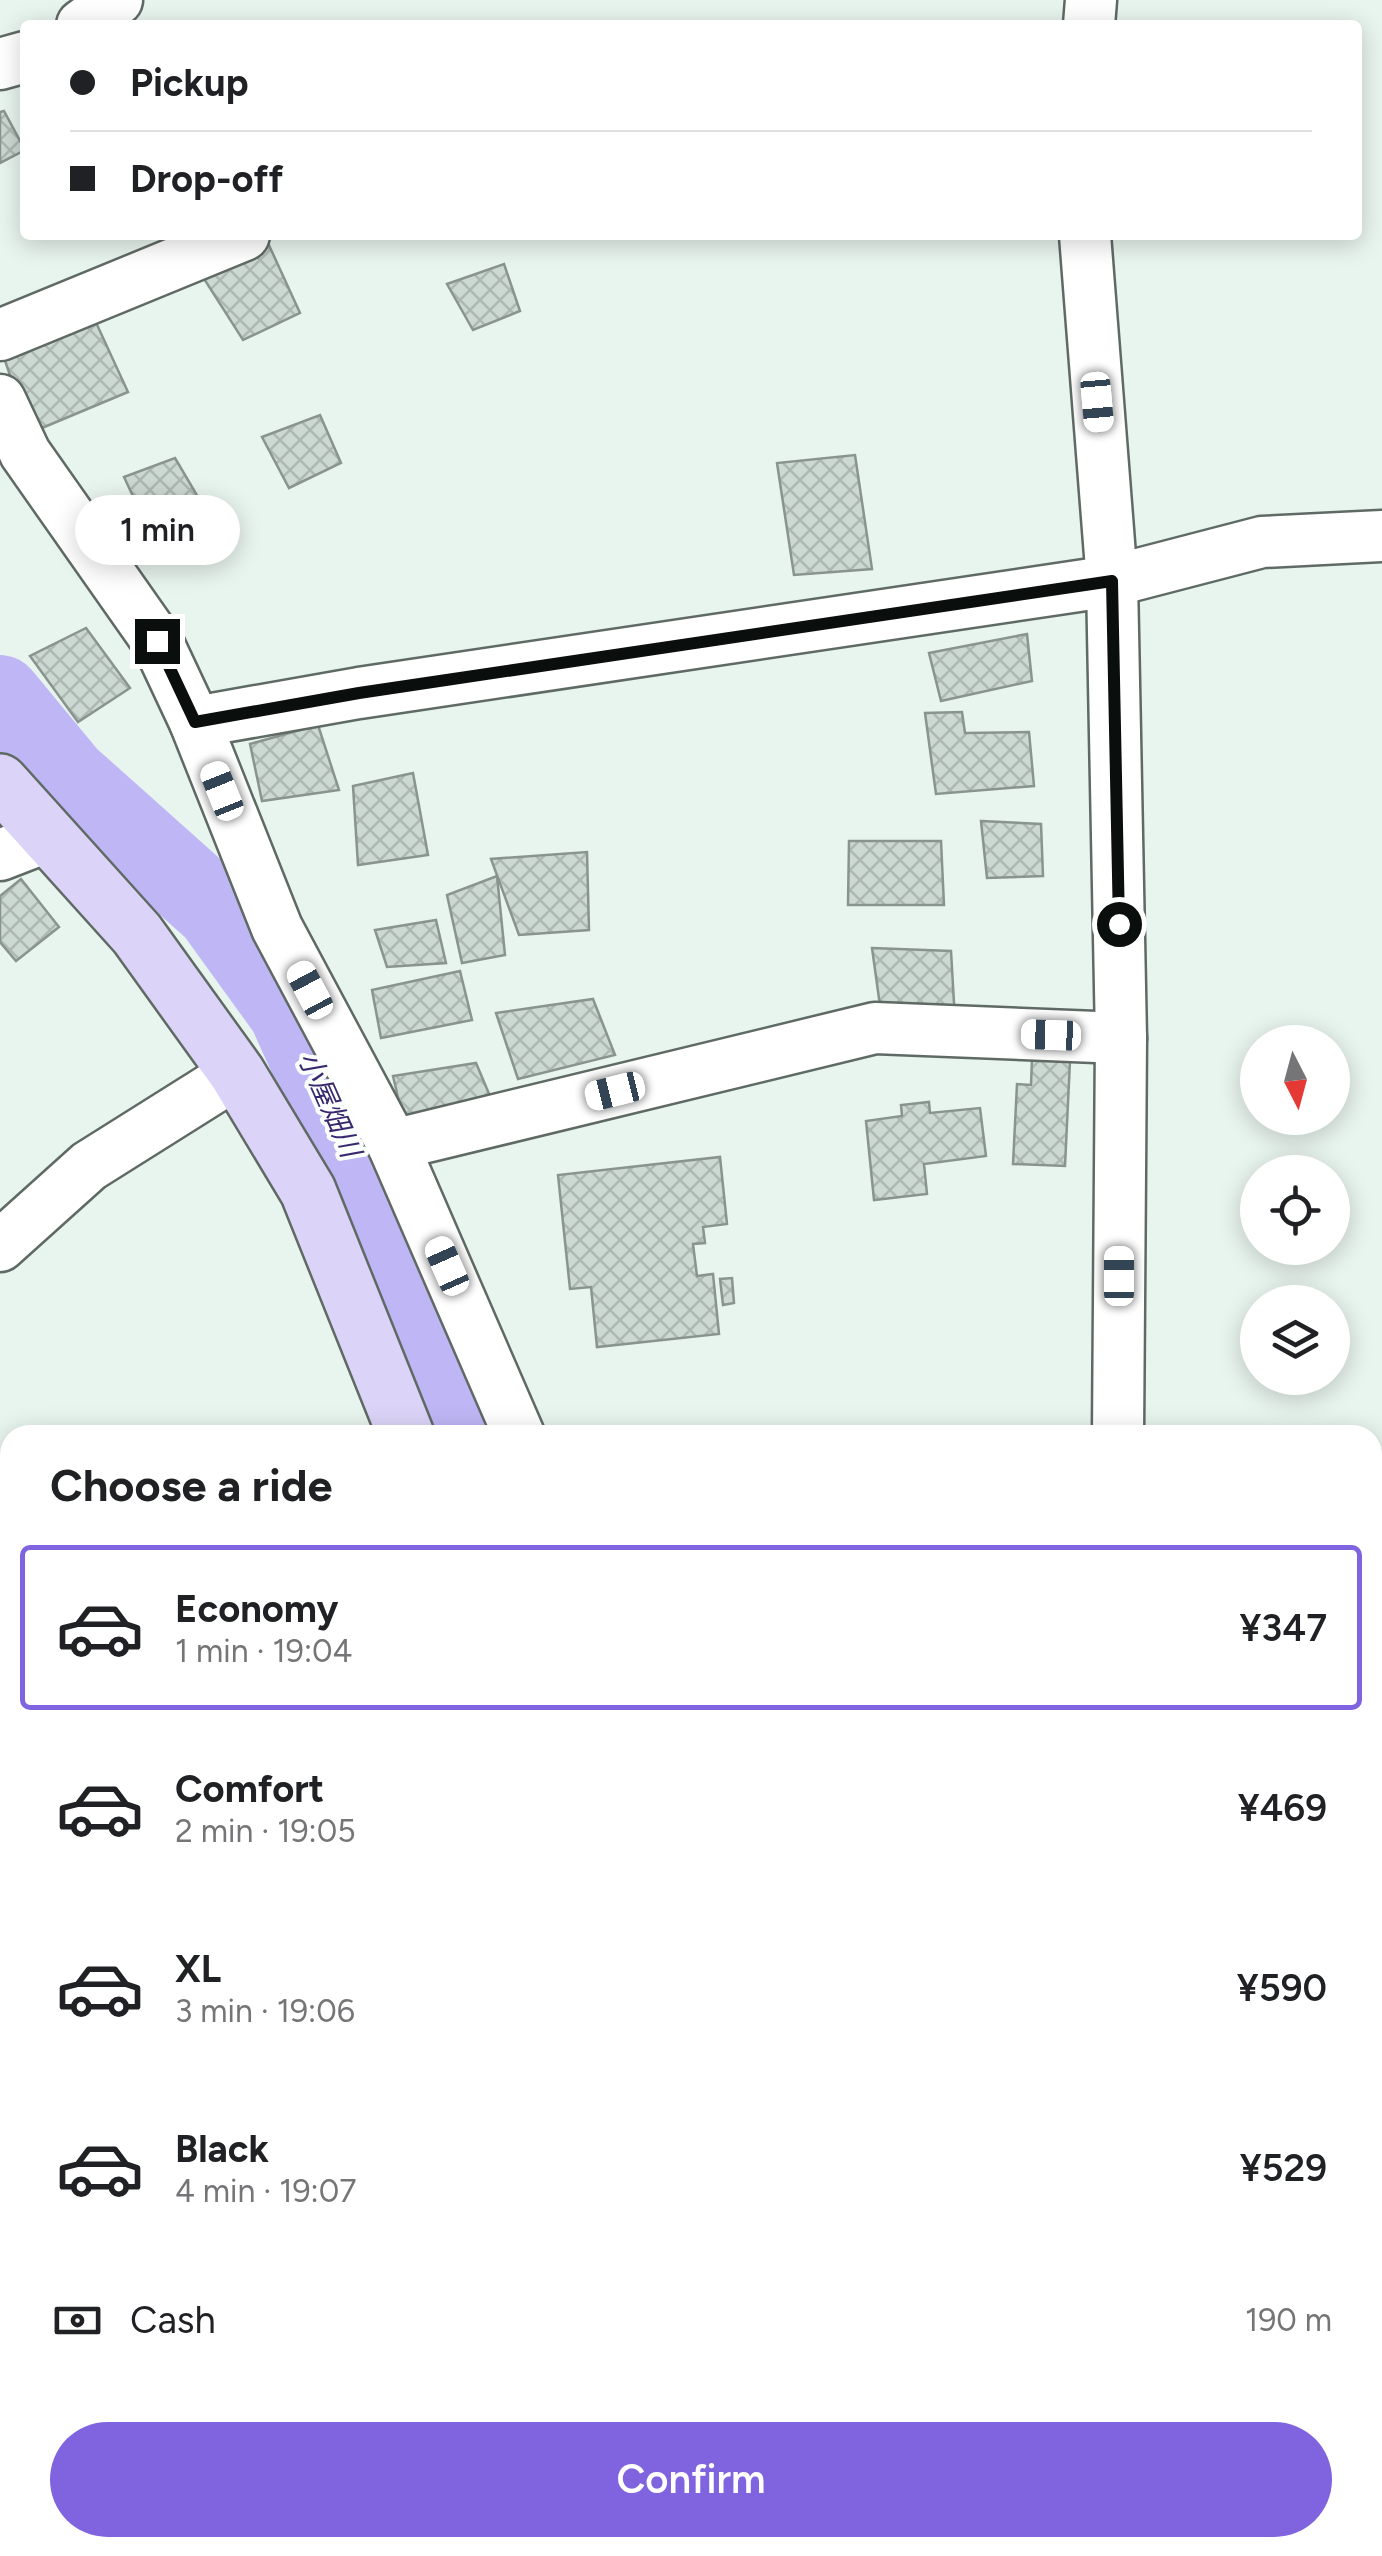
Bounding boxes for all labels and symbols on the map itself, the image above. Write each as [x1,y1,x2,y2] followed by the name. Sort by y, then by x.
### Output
[1079,371,1115,433] car
[74,496,240,566] callout: 1 min
[135,619,180,664] route end
[197,758,247,824] car
[1097,902,1142,947] route start
[283,956,337,1024] car
[1020,1019,1082,1051] car
[1240,1025,1350,1135] north arrow
[292,1046,370,1165] water label: 小屋畑川
[582,1069,648,1113] car
[421,1232,473,1300] car
[1104,1246,1134,1306] car

